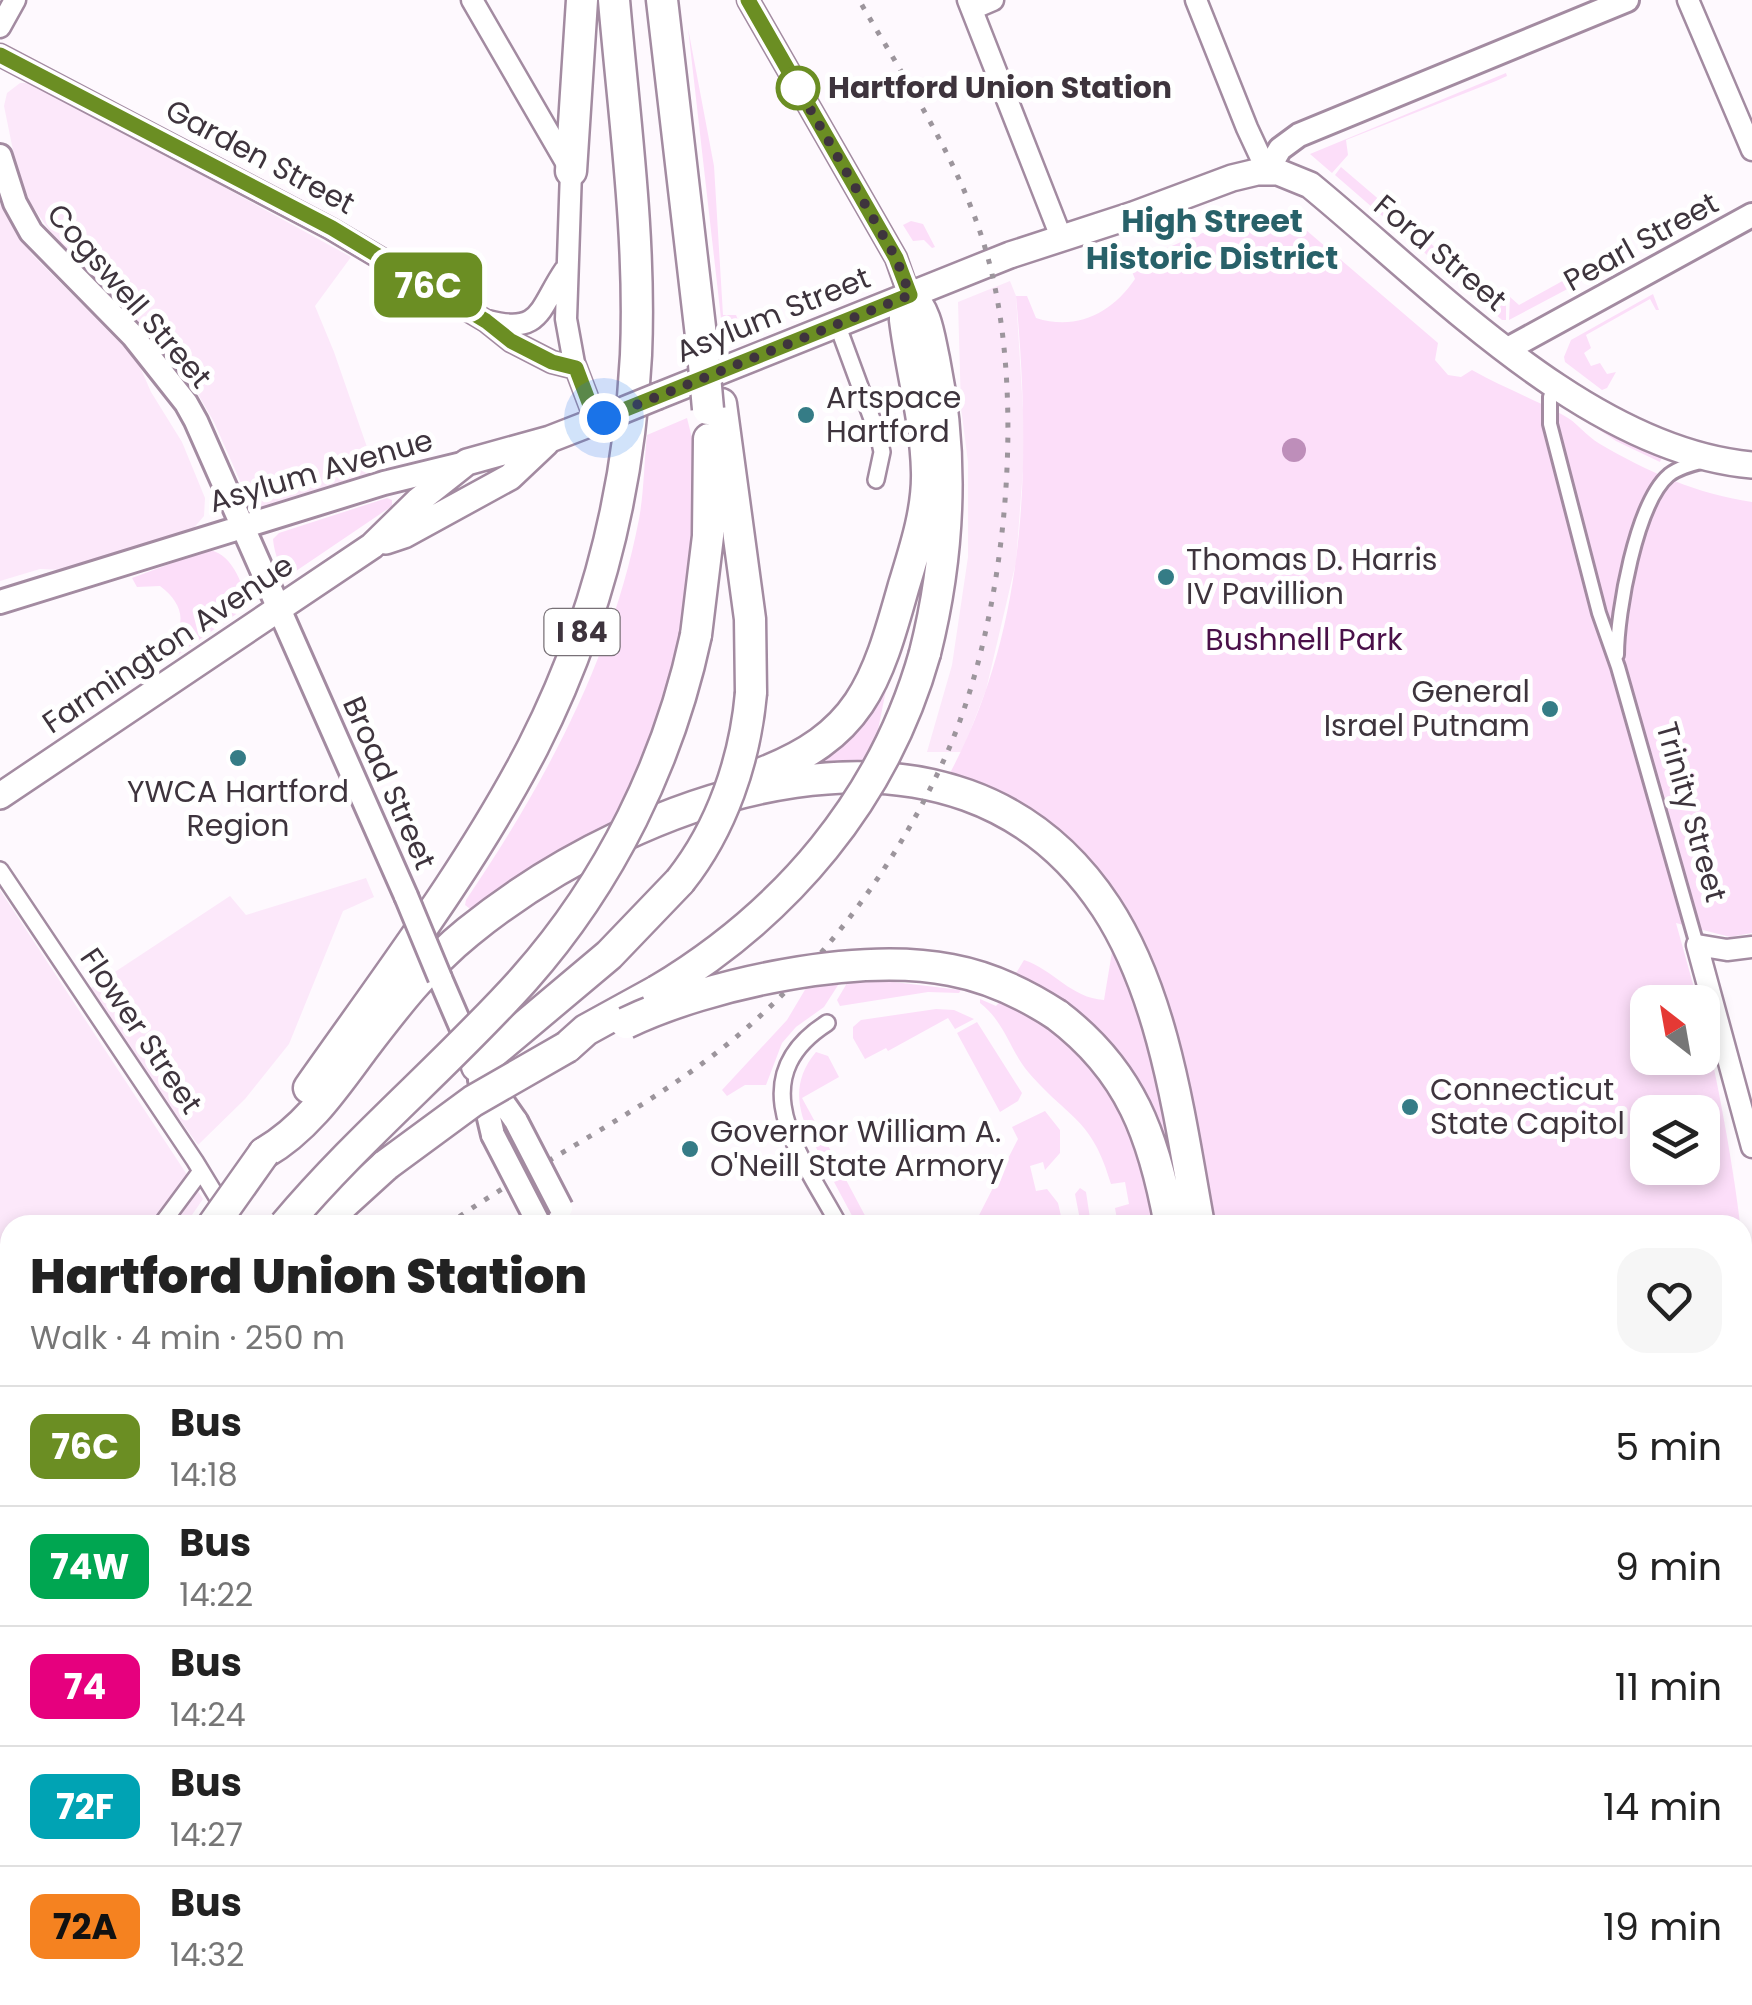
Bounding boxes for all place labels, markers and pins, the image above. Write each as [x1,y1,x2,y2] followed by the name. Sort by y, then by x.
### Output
[828,66,1172,109] place label: Hartford Union Station
[777,67,819,109] marker: Hartford Union Station
[826,376,961,453] place label: Artspace Hartford
[795,404,817,426] marker: Artspace Hartford
[1186,538,1437,615] place label: Thomas D. Harris IV Pavillion
[1155,566,1177,588] marker: Thomas D. Harris IV Pavillion
[1324,670,1530,747] place label: General Israel Putnam
[1539,698,1561,720] marker: General Israel Putnam
[227,747,249,769] marker: YWCA Hartford Region
[127,770,349,847] place label: YWCA Hartford Region
[1430,1068,1625,1145] place label: Connecticut State Capitol
[1399,1096,1421,1118] marker: Connecticut State Capitol
[710,1110,1004,1187] place label: Governor William A. O'Neill State Armory
[679,1138,701,1160] marker: Governor William A. O'Neill State Armory

